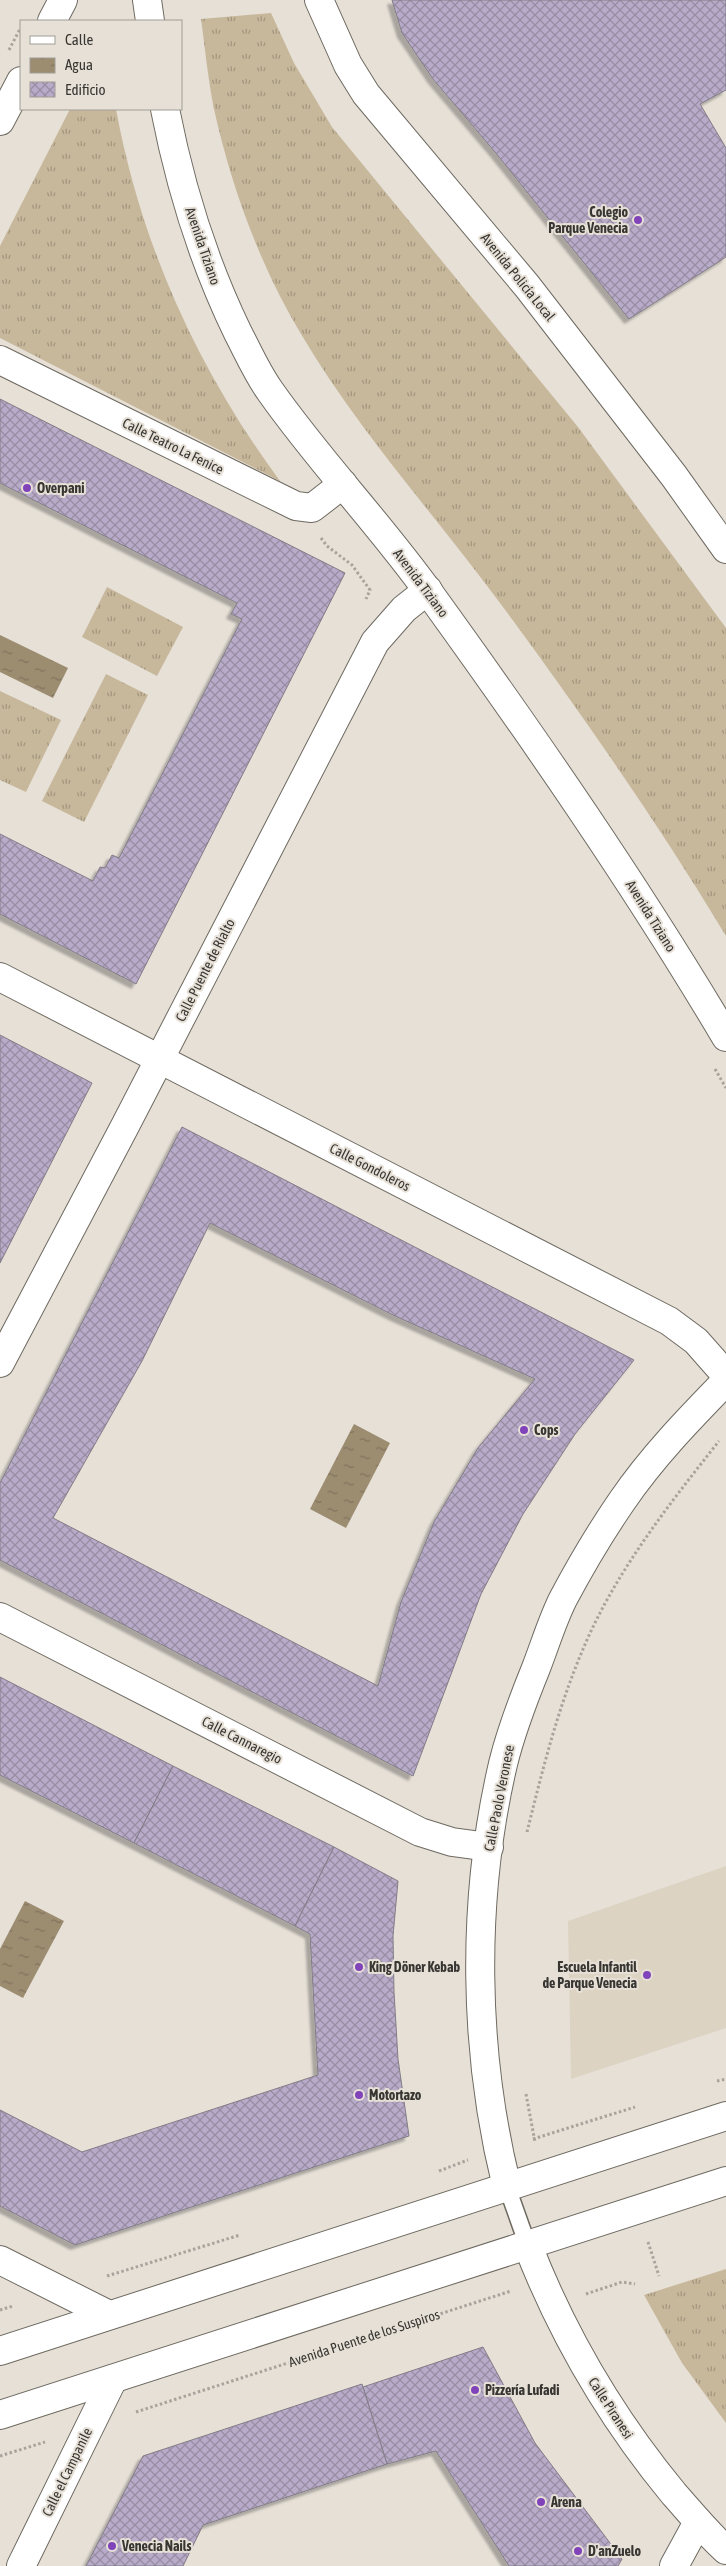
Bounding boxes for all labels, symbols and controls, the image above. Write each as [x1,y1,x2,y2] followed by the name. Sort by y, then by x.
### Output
[20,20,182,110] legend
[65,31,94,48] text: Calle
[65,56,93,73] text: Agua
[65,81,106,98] text: Edificio
[548,204,628,236] place label: Colegio Parque Venecia
[182,205,224,287] street label: Avenida Tiziano
[632,214,644,226] marker: Colegio Parque Venecia
[478,230,559,324] street label: Avenida Policía Local
[120,415,226,477] street label: Calle Teatro La Fenice
[37,480,84,496] place label: Overpani
[21,482,33,494] marker: Overpani
[390,546,452,620] street label: Avenida Tiziano
[623,877,679,955] street label: Avenida Tiziano
[172,916,238,1024] street label: Calle Puente de Rialto
[327,1140,413,1194] street label: Calle Gondoleros
[534,1422,559,1438] place label: Cops
[518,1424,530,1436] marker: Cops
[199,1713,285,1767] street label: Calle Cannaregio
[481,1743,517,1853] street label: Calle Paolo Veronese
[369,1959,461,1975] place label: King Döner Kebab
[542,1959,637,1991] place label: Escuela Infantil de Parque Venecia
[353,1961,365,1973] marker: King Döner Kebab
[641,1969,653,1981] marker: Escuela Infantil de Parque Venecia
[369,2087,422,2103] place label: Motortazo
[353,2089,365,2101] marker: Motortazo
[286,2306,442,2370] street label: Avenida Puente de los Suspiros
[585,2374,637,2442] street label: Calle Piranesi
[485,2382,559,2398] place label: Pizzería Lufadi
[469,2384,481,2396] marker: Pizzería Lufadi
[39,2425,95,2519] street label: Calle el Campanile
[550,2494,582,2510] place label: Arena
[535,2496,547,2508] marker: Arena
[121,2538,191,2554] place label: Venecia Nails
[106,2540,118,2552] marker: Venecia Nails
[588,2543,641,2559] place label: D'anZuelo
[572,2545,584,2557] marker: D'anZuelo

